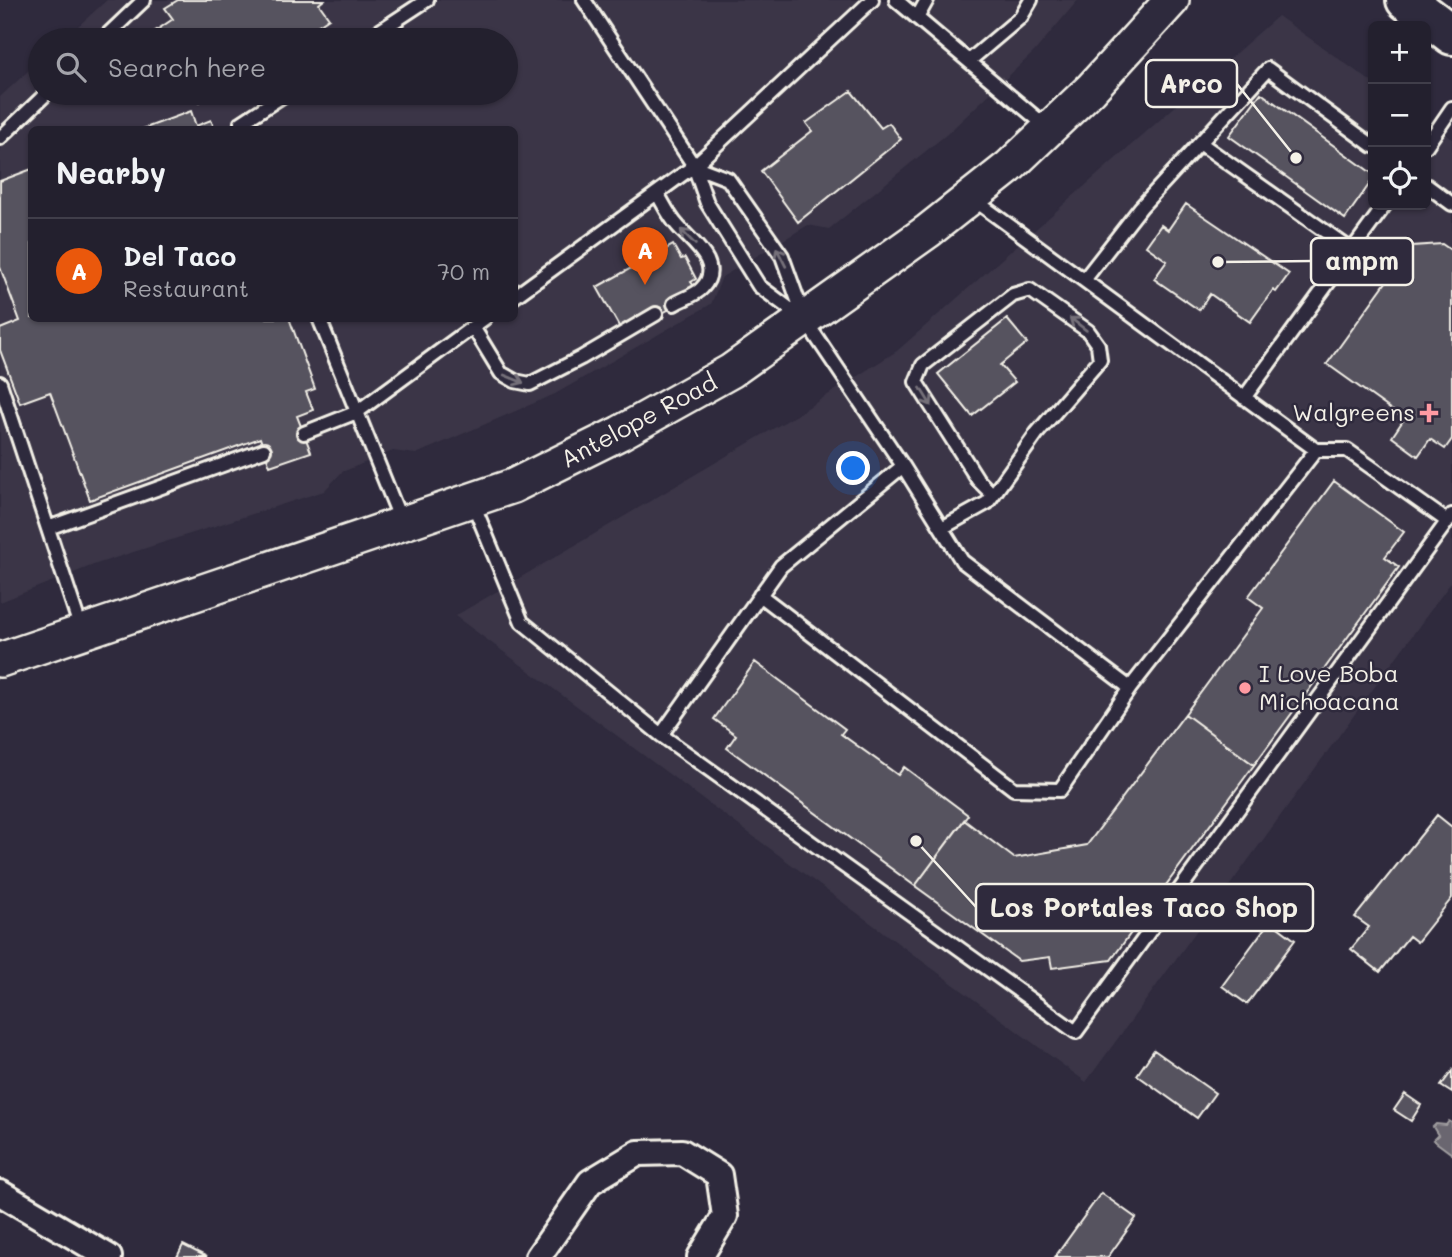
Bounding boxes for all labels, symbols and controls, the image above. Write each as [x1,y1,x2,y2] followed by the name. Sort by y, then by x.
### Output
[1368,21,1431,210] map controls
[1368,21,1431,84] button: +
[28,28,518,105] search box
[52,48,90,86] icon: search
[108,50,266,84] text: Search here
[1146,60,1237,107] callout: Arco
[1160,66,1223,100] text: Arco
[1368,84,1431,147] button: −
[1368,147,1431,210] button: locate
[56,152,166,192] text: Nearby
[622,227,668,285] pin: A
[680,228,697,245] one-way arrow
[1311,238,1413,285] callout: ampm
[123,239,236,273] text: Del Taco
[1325,243,1399,277] text: ampm
[773,247,787,267] one-way arrow
[71,256,87,286] text: A
[437,256,490,286] text: 70 m
[123,273,249,303] text: Restaurant
[1069,317,1088,332] one-way arrow
[555,365,722,474] street label: Antelope Road
[503,373,524,386] one-way arrow
[919,387,933,407] one-way arrow
[1292,396,1415,427] place label: Walgreens
[1421,405,1437,421] marker: Walgreens
[836,451,870,485] your location
[1259,657,1400,716] place label: I Love Boba Michoacana
[1237,680,1253,696] marker: I Love Boba Michoacana
[976,884,1313,931] callout: Los Portales Taco Shop
[990,890,1298,924] text: Los Portales Taco Shop

